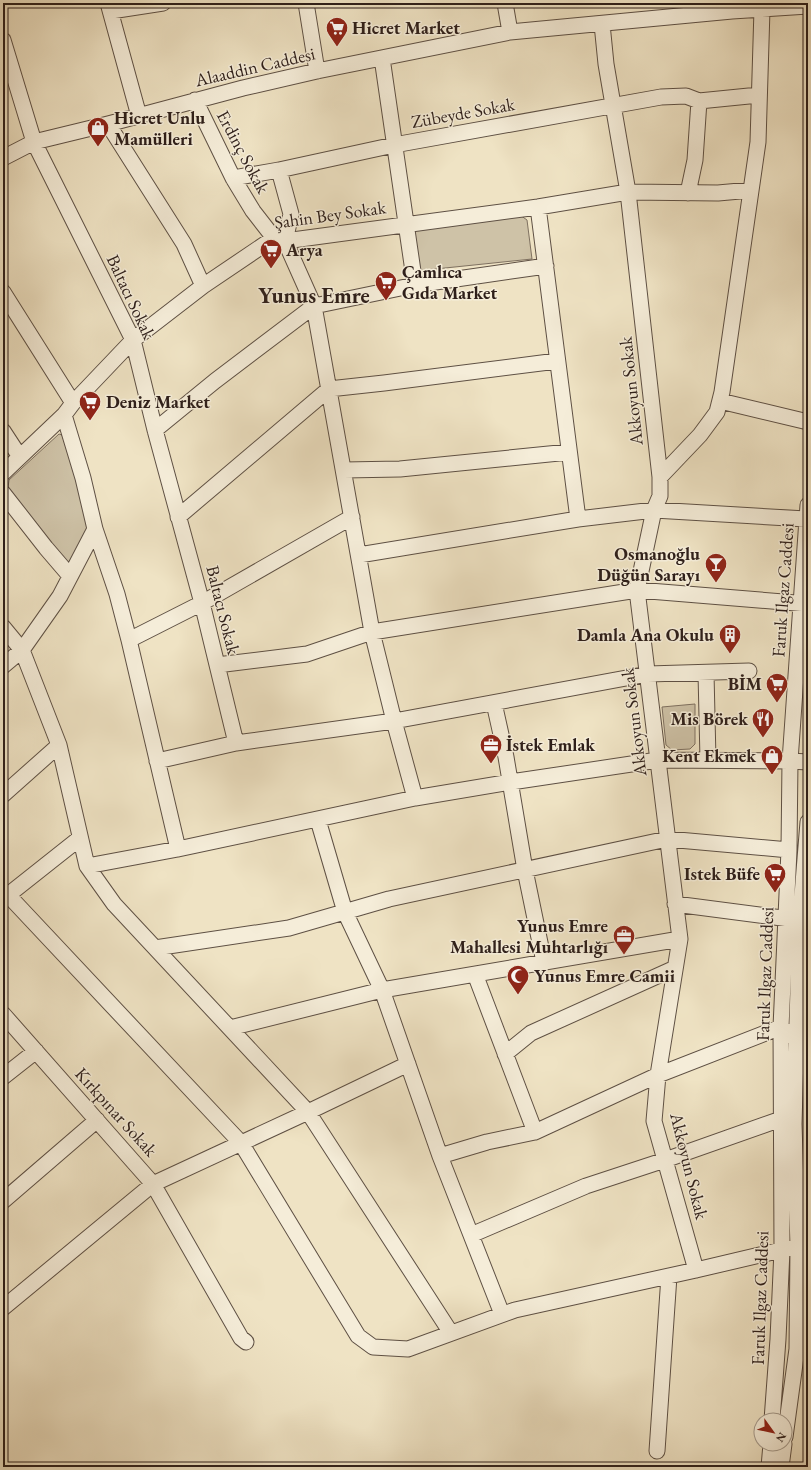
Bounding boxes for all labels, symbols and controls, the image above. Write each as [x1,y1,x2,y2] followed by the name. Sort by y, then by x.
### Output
[324,15,350,48] supermarket icon: Hicret Market
[352,16,460,39] place label: Hicret Market
[192,41,318,92] street label: Alaaddin Caddesi
[409,92,517,133] street label: Zübeyde Sokak
[114,106,205,150] place label: Hicret Unlu Mamülleri
[212,106,275,198] street label: Erdinç Sokak
[85,115,111,148] shop icon: Hicret Unlu Mamülleri
[273,195,388,234] street label: Şahin Bey Sokak
[258,237,284,270] supermarket icon: Arya
[285,238,323,261] place label: Arya
[102,251,161,343] street label: Baltacı Sokak
[402,260,498,304] place label: Çamlıca Gıda Market
[373,269,399,302] supermarket icon: Çamlıca Gıda Market
[258,281,370,310] district label: Yunus Emre
[613,335,648,448] street label: Akkoyun Sokak
[77,389,103,422] supermarket icon: Deniz Market
[106,390,210,413] place label: Deniz Market
[766,522,799,658] street label: Faruk Ilgaz Caddesi
[597,542,701,586] place label: Osmanoğlu Düğün Sarayı
[703,551,729,584] bar icon: Osmanoğlu Düğün Sarayı
[201,563,246,657] street label: Baltacı Sokak
[717,622,743,655] building icon: Damla Ana Okulu
[577,623,714,646] place label: Damla Ana Okulu
[615,666,652,779] street label: Akkoyun Sokak
[764,671,790,704] supermarket icon: BİM
[728,672,762,695] place label: BİM
[750,706,776,739] restaurant icon: Mis Börek
[671,707,749,730] place label: Mis Börek
[478,732,504,765] office icon: İstek Emlak
[506,733,596,756] place label: İstek Emlak
[759,743,785,776] shop icon: Kent Ekmek
[662,744,757,767] place label: Kent Ekmek
[762,861,788,894] supermarket icon: Istek Büfe
[684,862,760,885] place label: Istek Büfe
[751,906,778,1041] street label: Faruk Ilgaz Caddesi
[450,914,609,958] place label: Yunus Emre Mahallesi Muhtarlığı
[611,923,637,956] office icon: Yunus Emre Mahallesi Muhtarlığı
[505,963,531,996] mosque icon: Yunus Emre Camii
[534,964,676,987] place label: Yunus Emre Camii
[70,1062,163,1161] street label: Kırkpınar Sokak
[665,1109,714,1222] street label: Akkoyun Sokak
[746,1230,773,1365] street label: Faruk Ilgaz Caddesi
[753,1412,793,1452] north arrow
[773,1430,790,1445] text: N

